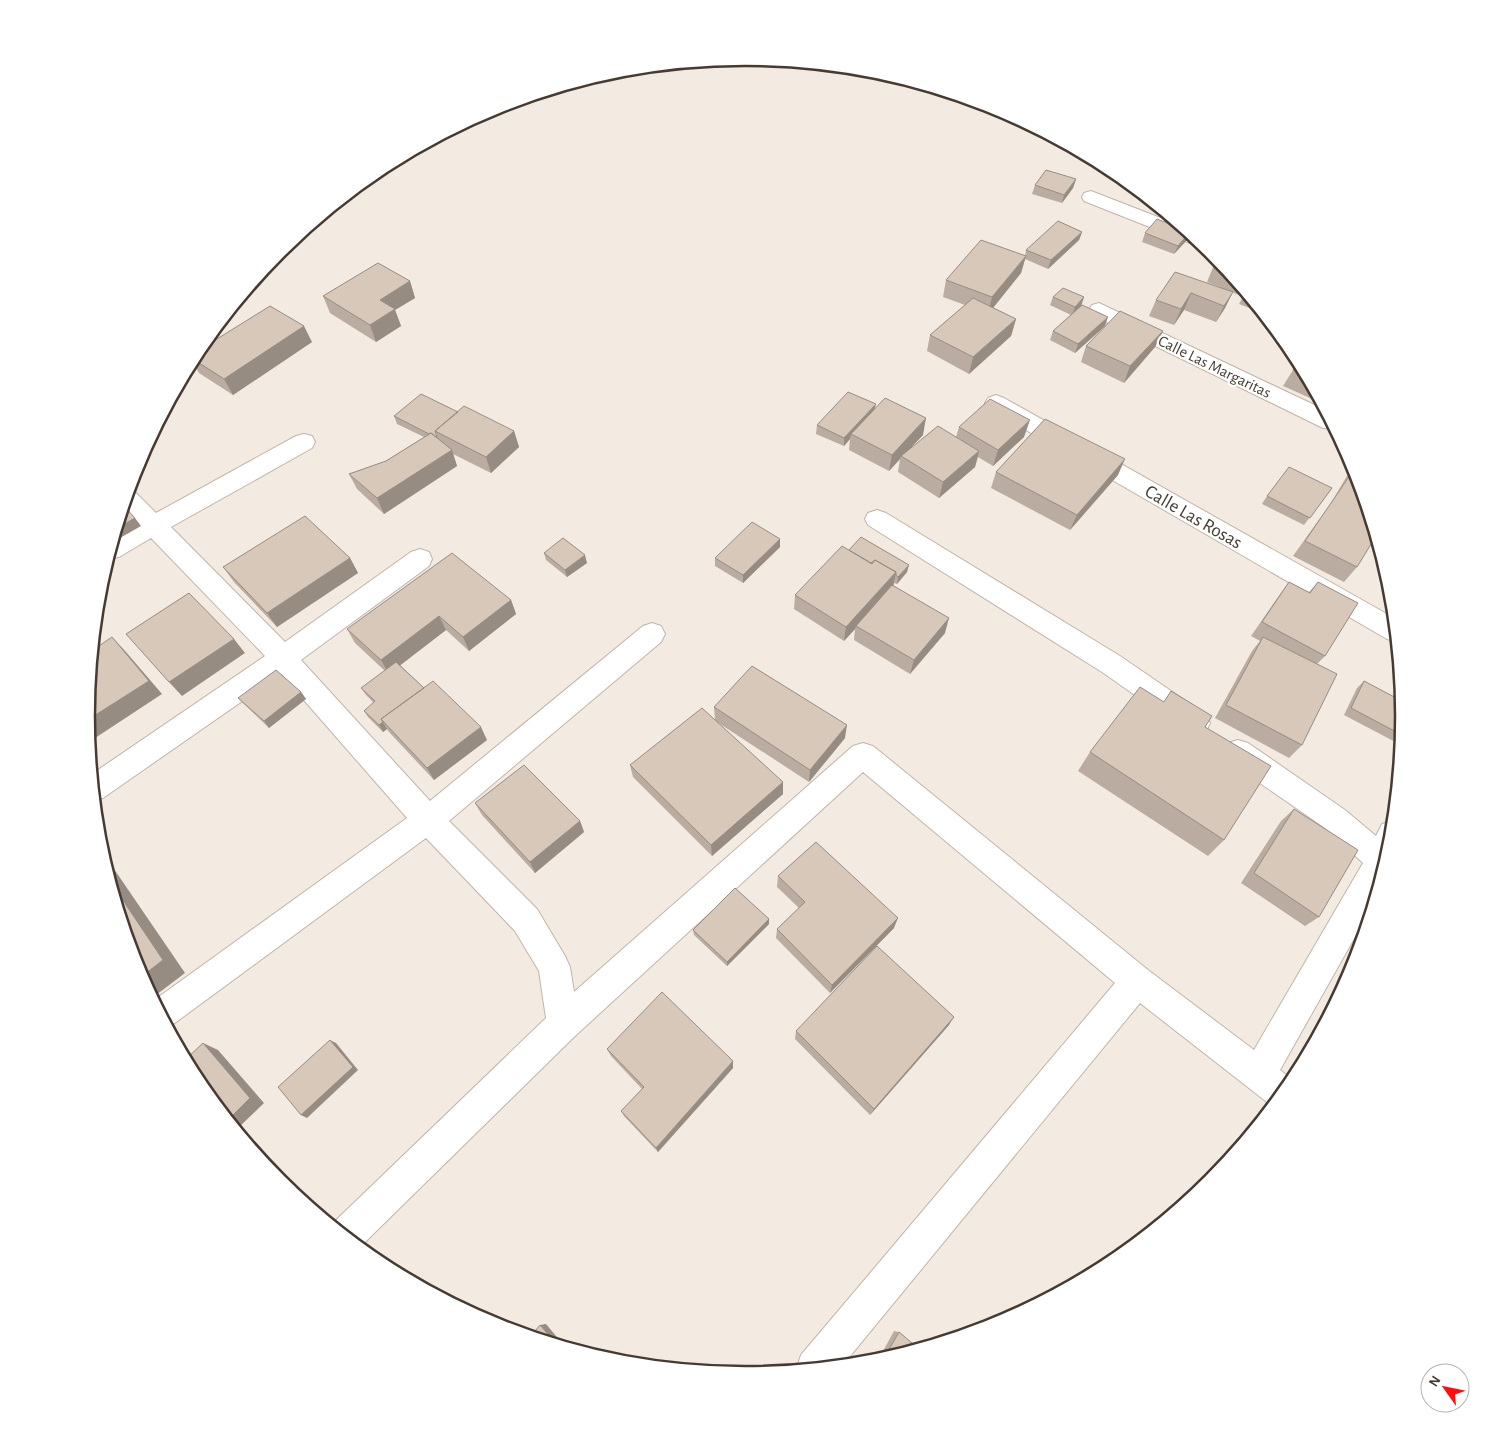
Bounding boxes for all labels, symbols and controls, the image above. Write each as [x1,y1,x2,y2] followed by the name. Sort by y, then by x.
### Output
[1156,333,1274,401] street label: Calle Las Margaritas
[1141,482,1245,553] street label: Calle Las Rosas
[1420,1363,1470,1413] north arrow
[1426,1374,1443,1389] text: N

